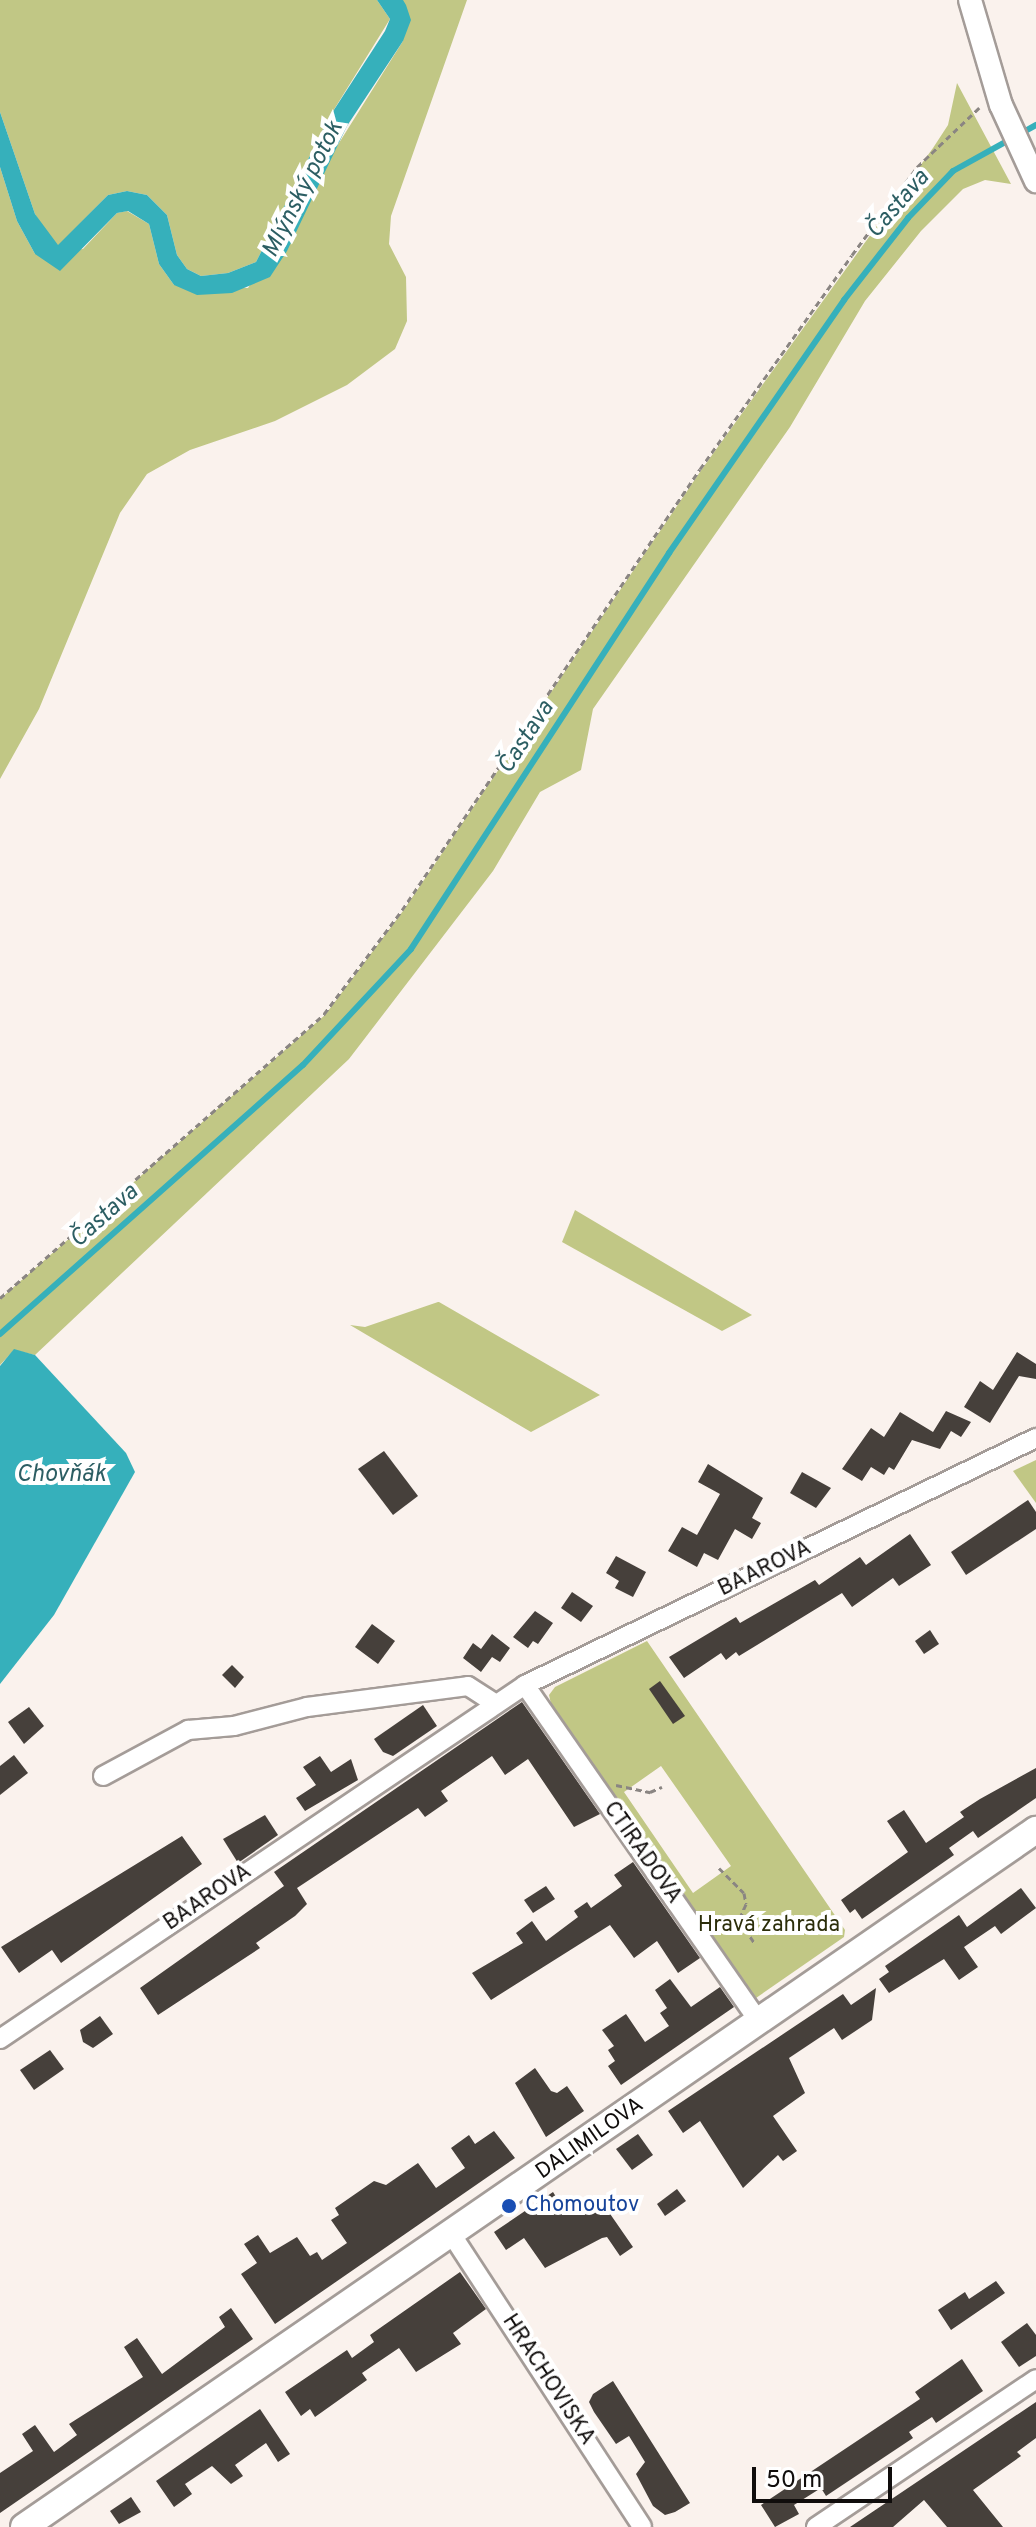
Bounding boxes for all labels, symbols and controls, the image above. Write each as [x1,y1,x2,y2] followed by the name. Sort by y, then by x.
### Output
[257,117,351,263] water label: Mlýnský potok
[861,165,937,245] water label: Častava
[493,696,561,780] water label: Častava
[65,1179,145,1255] water label: Častava
[16,1462,106,1490] water label: Chovňák
[714,1535,816,1603] street label: BAAROVA
[597,1797,687,1909] street label: CTIRADOVA
[159,1859,257,1937] street label: BAAROVA
[698,1913,840,1939] park label: Hravá zahrada
[531,2092,649,2186] street label: DALIMILOVA
[525,2193,639,2219] place label: Chomoutov
[500,2197,518,2215] marker: Chomoutov
[496,2310,600,2450] street label: HRACHOVISKA
[756,2451,896,2501] scale bar
[766,2466,822,2496] text: 50 m

